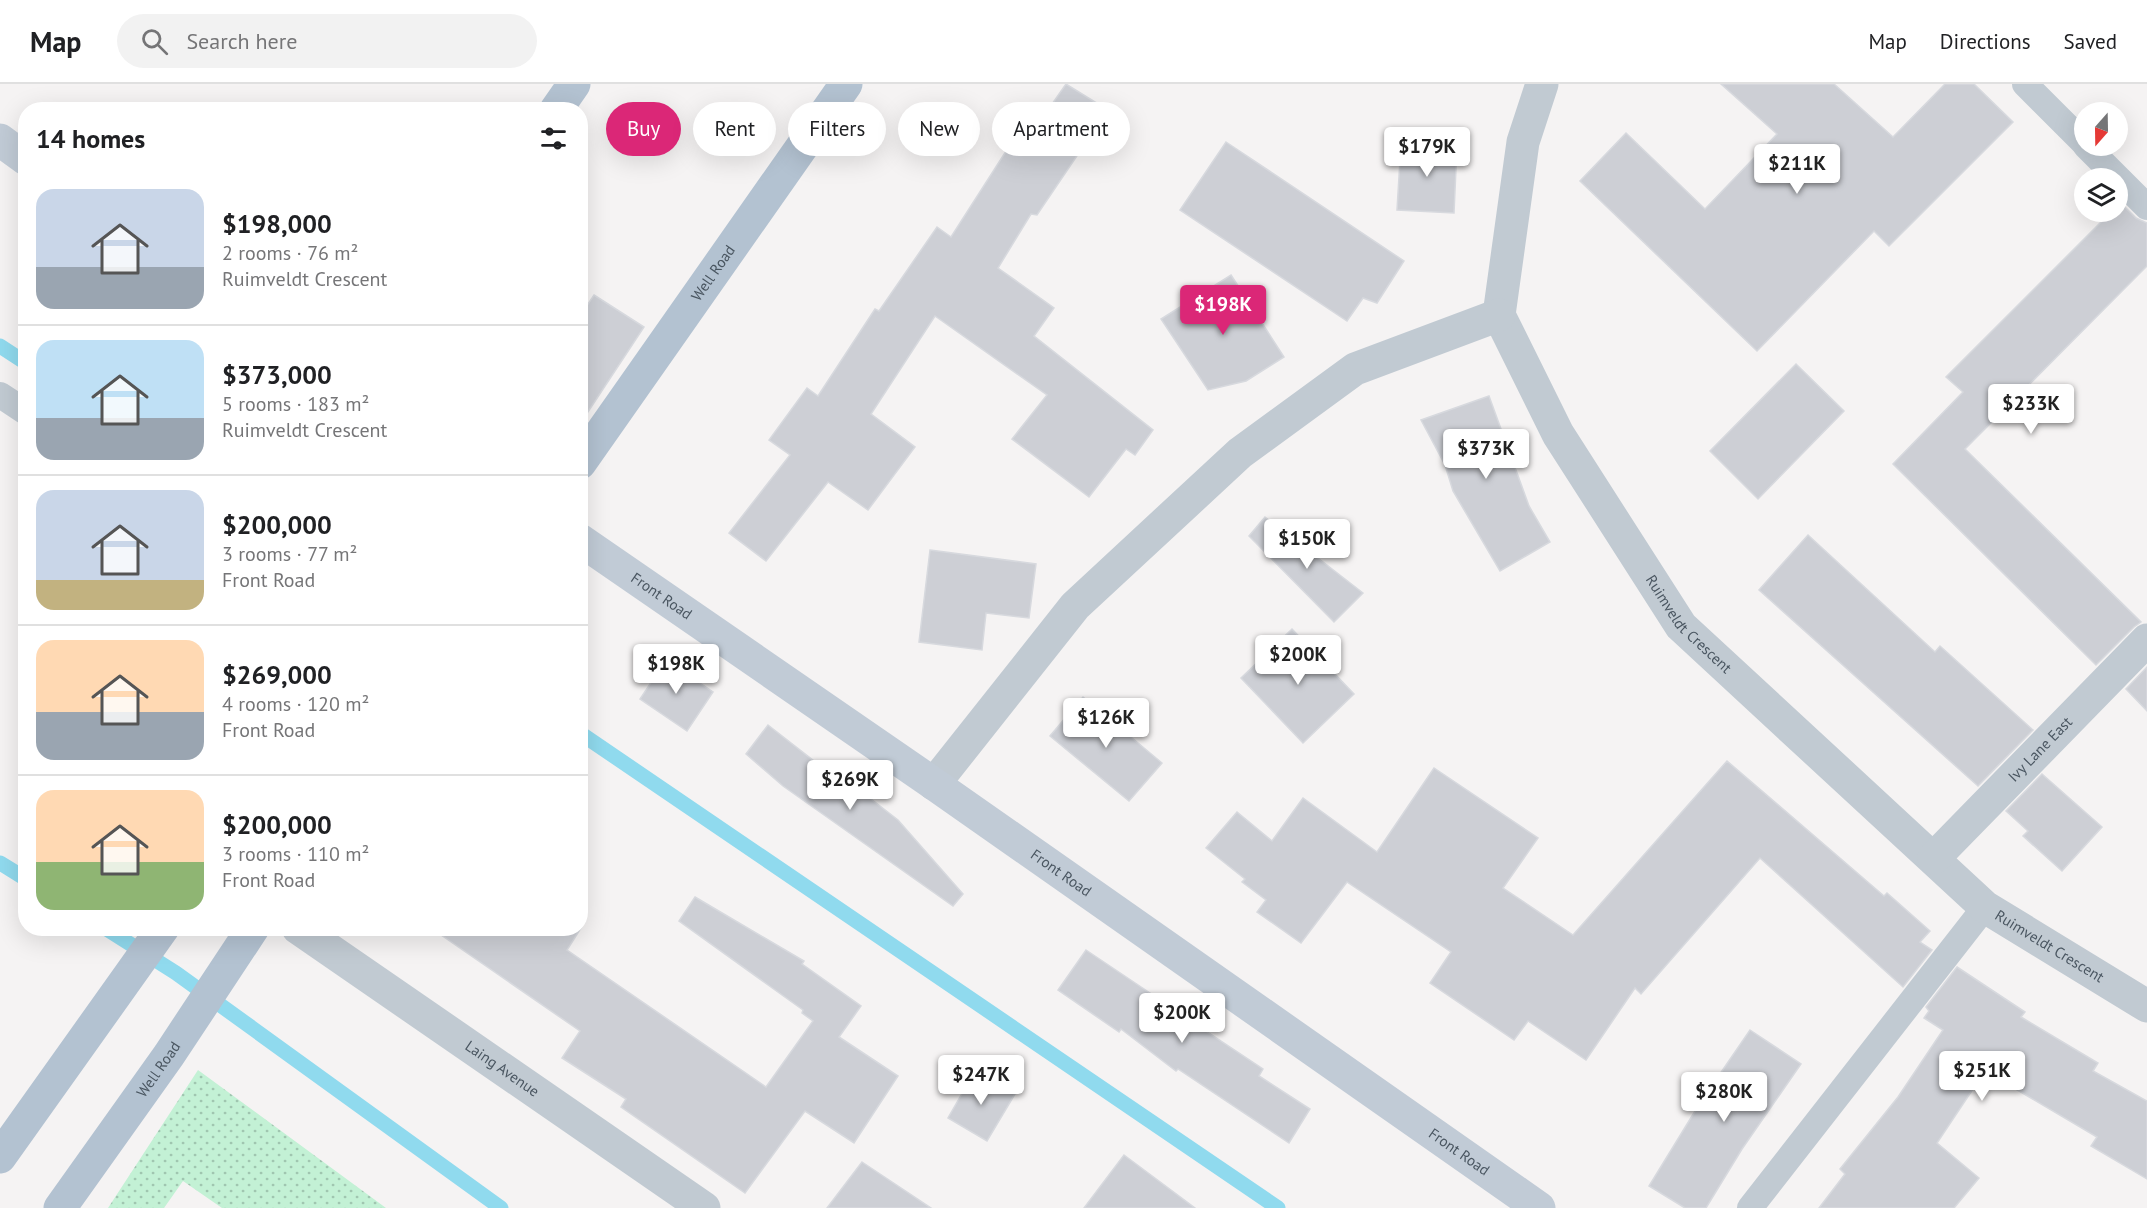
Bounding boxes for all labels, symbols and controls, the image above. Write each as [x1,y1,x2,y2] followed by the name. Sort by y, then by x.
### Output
[117,14,537,68] search box
[30,23,81,60] text: Map
[138,25,171,58] icon: search
[186,27,297,55] text: Search here
[1868,28,1907,55] text: Map
[1940,28,2031,55] text: Directions
[2064,28,2117,55] text: Saved
[606,102,681,156] chip: Buy
[693,102,776,156] chip: Rent
[788,102,886,156] chip: Filters
[898,102,980,156] chip: New
[992,102,1130,156] chip: Apartment
[2074,102,2128,156] north arrow
[2074,102,2128,222] map controls
[36,122,145,155] text: 14 homes
[537,122,570,155] icon: filters
[1385,127,1469,178] pin: $179K
[1398,133,1456,159] text: $179K
[1755,144,1839,195] pin: $211K
[1768,150,1826,176] text: $211K
[2074,168,2128,222] button: layers
[222,207,332,240] text: $198,000
[84,213,156,285] icon: home
[222,240,358,266] text: 2 rooms · 76 m²
[687,241,739,304] street label: Well Road
[222,266,387,292] text: Ruimveldt Crescent
[1181,285,1265,336] pin: $198K
[1194,291,1252,317] text: $198K
[222,358,332,391] text: $373,000
[84,364,156,436] icon: home
[1989,384,2073,435] pin: $233K
[2002,390,2060,416] text: $233K
[222,391,369,417] text: 5 rooms · 183 m²
[222,417,387,443] text: Ruimveldt Crescent
[1444,429,1528,480] pin: $373K
[1457,435,1515,461] text: $373K
[222,508,332,541] text: $200,000
[84,514,156,586] icon: home
[1265,519,1349,570] pin: $150K
[1278,525,1336,551] text: $150K
[222,541,357,567] text: 3 rooms · 77 m²
[222,567,315,593] text: Front Road
[628,568,696,623] street label: Front Road
[1642,571,1736,677] street label: Ruimveldt Crescent
[1256,635,1340,686] pin: $200K
[1269,641,1327,667] text: $200K
[634,644,718,695] pin: $198K
[647,650,705,676] text: $198K
[222,658,332,691] text: $269,000
[84,664,156,736] icon: home
[222,691,369,717] text: 4 rooms · 120 m²
[1064,698,1148,749] pin: $126K
[1077,704,1135,730] text: $126K
[2004,712,2076,786] street label: Ivy Lane East
[222,717,315,743] text: Front Road
[808,760,892,811] pin: $269K
[821,766,879,792] text: $269K
[222,808,332,841] text: $200,000
[84,814,156,886] icon: home
[222,841,369,867] text: 3 rooms · 110 m²
[1027,845,1095,900] street label: Front Road
[222,867,315,893] text: Front Road
[1992,905,2108,986] street label: Ruimveldt Crescent
[1140,993,1224,1044] pin: $200K
[1153,999,1211,1025] text: $200K
[462,1036,543,1101] street label: Laing Avenue
[132,1038,184,1101] street label: Well Road
[1940,1051,2024,1102] pin: $251K
[939,1055,1023,1106] pin: $247K
[1953,1057,2011,1083] text: $251K
[952,1061,1010,1087] text: $247K
[1682,1072,1766,1123] pin: $280K
[1695,1078,1753,1104] text: $280K
[1425,1124,1493,1179] street label: Front Road

